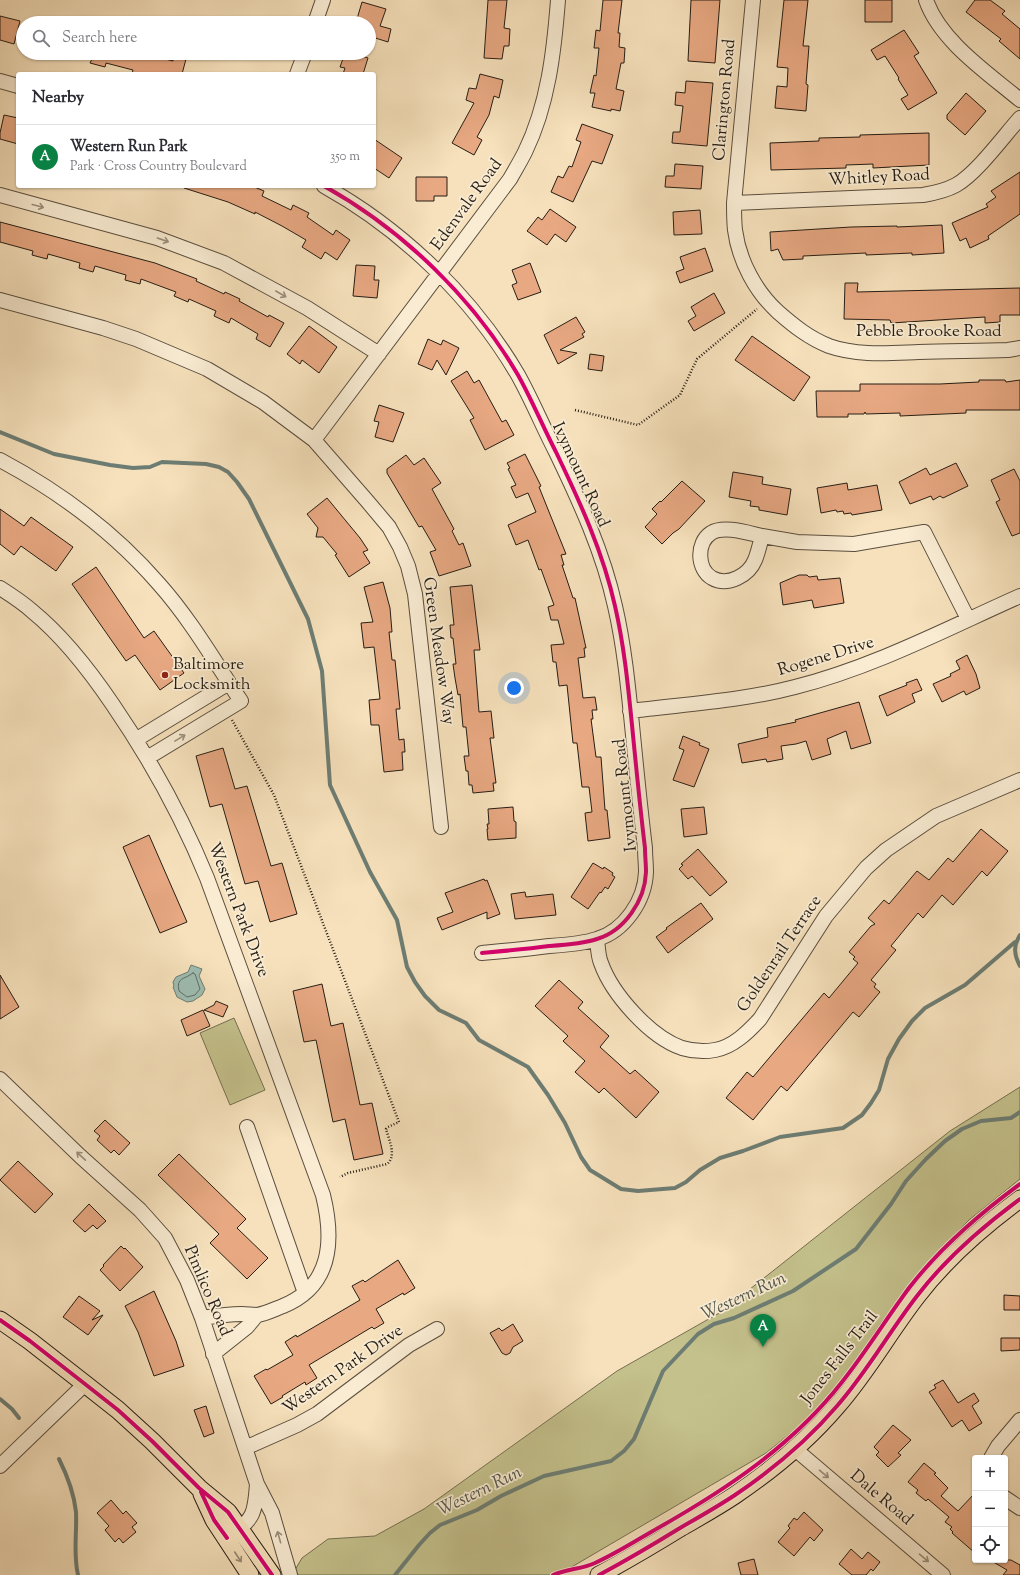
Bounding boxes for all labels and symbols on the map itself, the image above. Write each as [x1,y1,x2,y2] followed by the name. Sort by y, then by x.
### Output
[708,38,742,162] street label: Clarington Road
[425,154,509,256] street label: Edenvale Road
[827,163,931,193] street label: Whitley Road
[31,202,44,210] one-way arrow
[156,237,168,245] one-way arrow
[275,290,287,298] one-way arrow
[856,320,1002,344] street label: Pebble Brooke Road
[545,419,615,532] street label: Ivymount Road
[416,575,460,727] street label: Green Meadow Way
[775,631,877,683] street label: Rogene Drive
[173,653,251,697] place label: Baltimore Locksmith
[160,670,170,680] marker: Baltimore Locksmith
[504,678,524,698] your location
[174,733,186,741] one-way arrow
[608,737,644,853] street label: Ivymount Road
[201,839,275,981] street label: Western Park Drive
[732,891,828,1017] street label: Goldenrail Terrace
[76,1152,86,1161] one-way arrow
[177,1242,237,1340] street label: Pimlico Road
[697,1266,791,1328] water label: Western Run
[795,1306,885,1411] street label: Jones Falls Trail
[750,1314,776,1347] pin: A
[278,1319,408,1421] street label: Western Park Drive
[433,1460,527,1524] water label: Western Run
[844,1464,918,1532] street label: Dale Road
[819,1470,830,1479] one-way arrow
[275,1531,282,1544] one-way arrow
[234,1551,243,1562] one-way arrow
[918,1554,929,1563] one-way arrow

